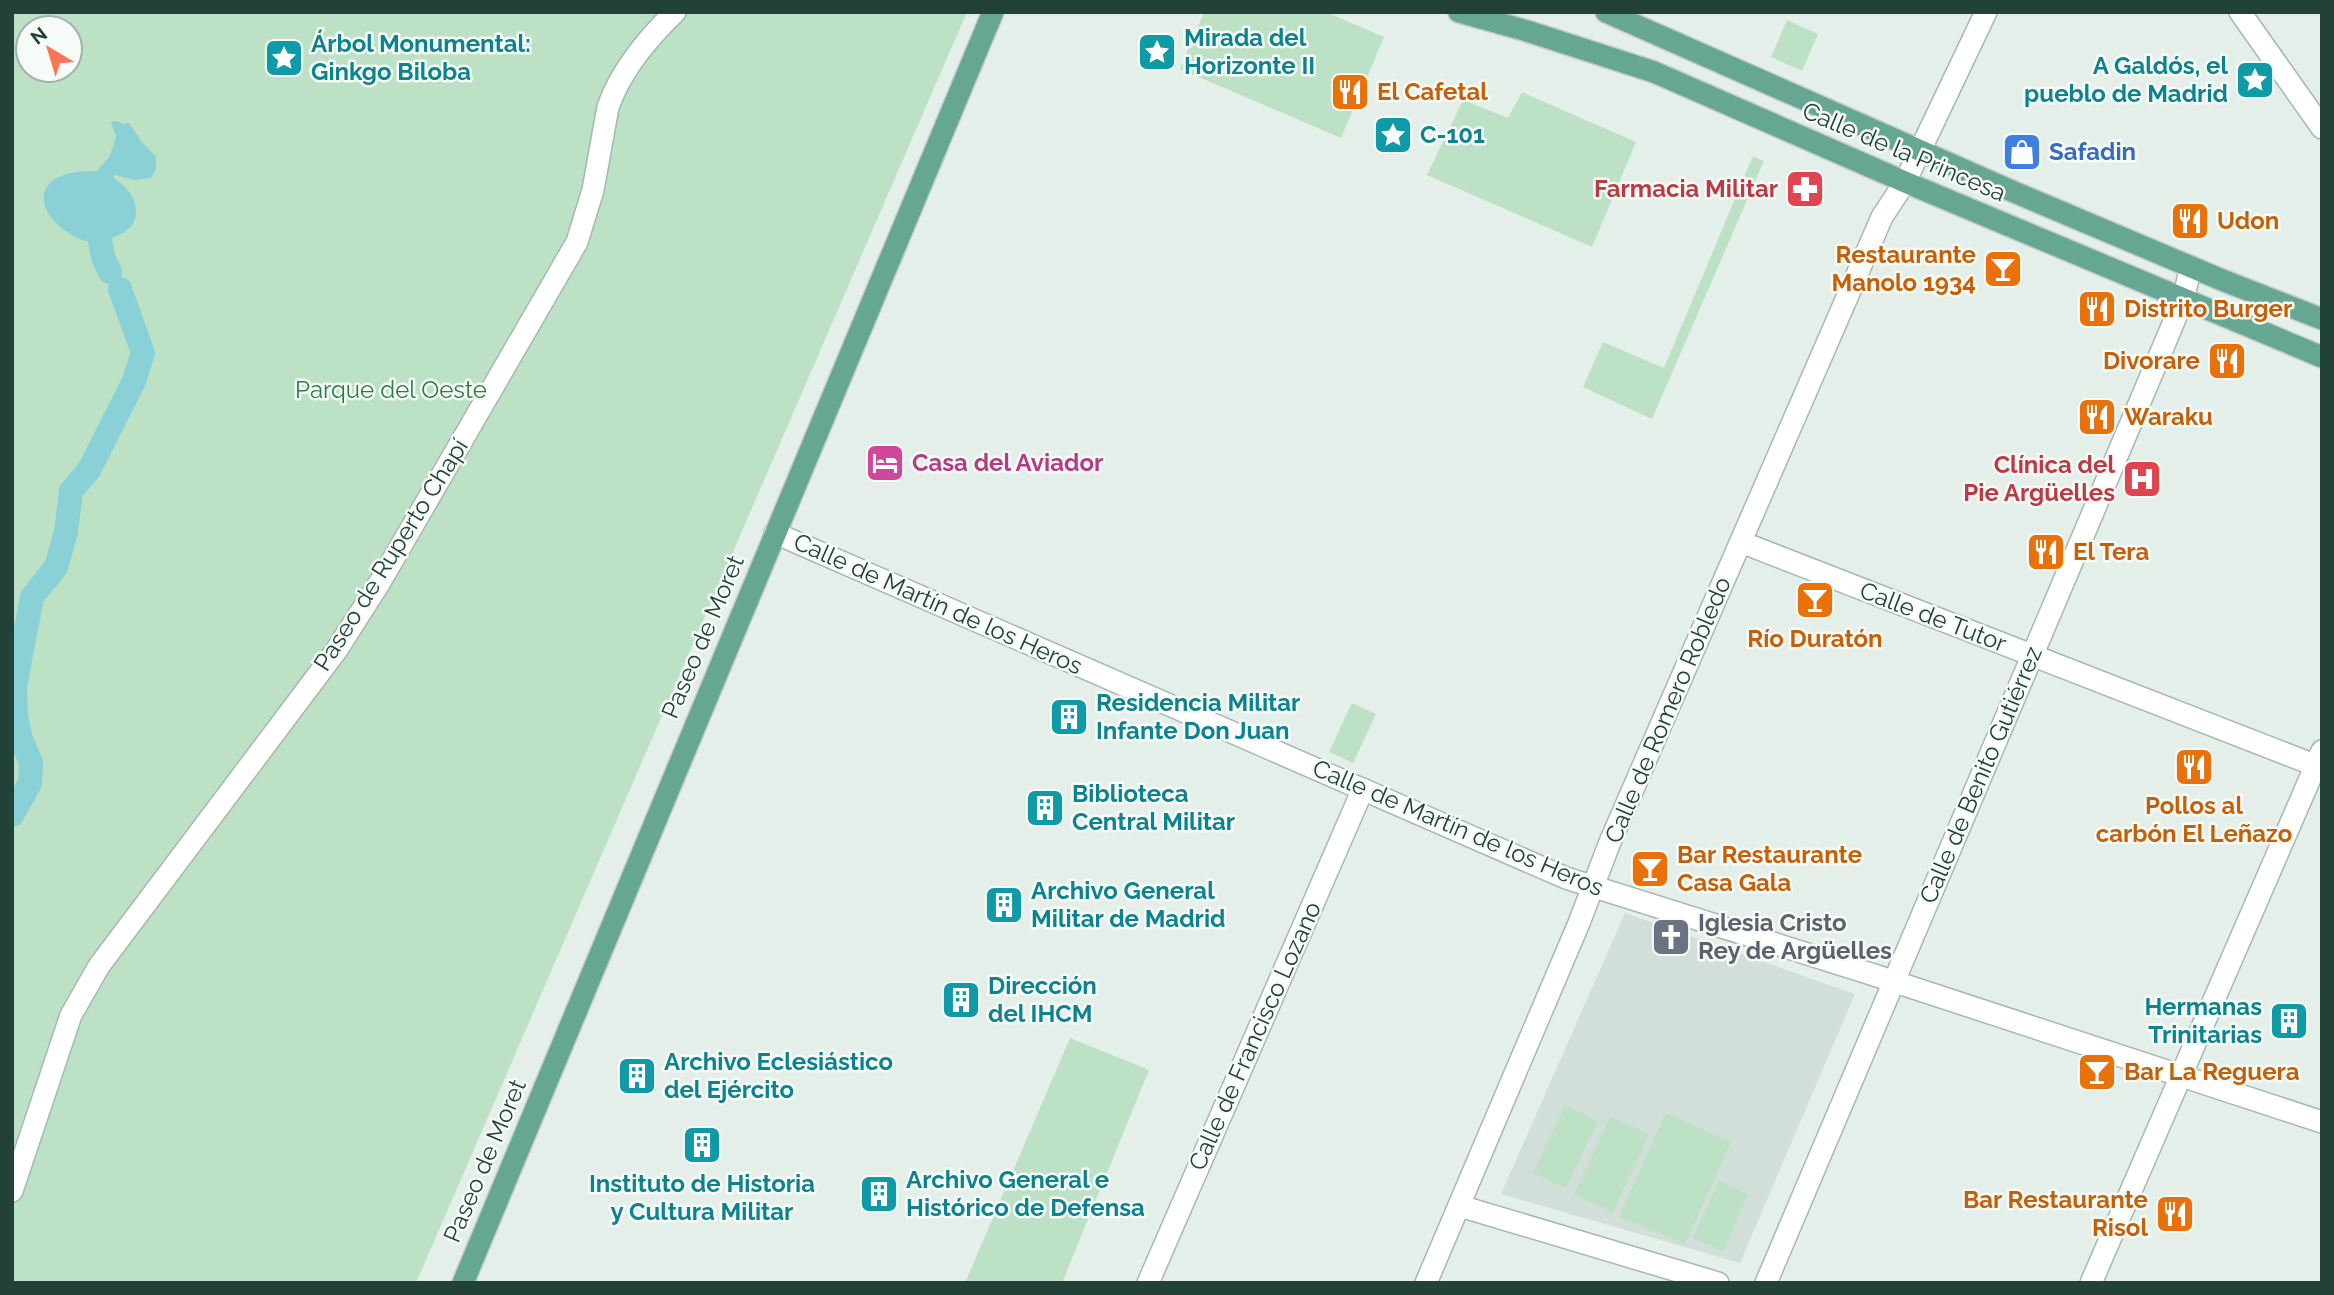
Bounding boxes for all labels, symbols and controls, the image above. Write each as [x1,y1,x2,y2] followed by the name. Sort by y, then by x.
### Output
[14,14,84,84] north arrow
[26,22,51,49] text: N
[1184,23,1315,80] place label: Mirada del Horizonte II
[311,29,531,86] place label: Árbol Monumental: Ginkgo Biloba
[1136,31,1178,73] place icon: Mirada del Horizonte II
[263,37,305,79] place icon: Árbol Monumental: Ginkgo Biloba
[2024,51,2228,108] place label: A Galdós, el pueblo de Madrid
[2234,59,2276,101] place icon: A Galdós, el pueblo de Madrid
[1329,71,1371,113] restaurant icon: El Cafetal
[1377,77,1488,106] place label: El Cafetal
[1798,96,2010,207] street label: Calle de la Princesa
[1372,114,1414,156] place icon: C-101
[1420,120,1485,149] place label: C-101
[2001,131,2043,173] shop icon: Safadin
[2049,137,2136,166] place label: Safadin
[1784,168,1826,210] pharmacy icon: Farmacia Militar
[1594,174,1778,203] place label: Farmacia Militar
[2169,200,2211,242] restaurant icon: Udon
[2217,206,2279,235] place label: Udon
[1832,240,1976,297] place label: Restaurante Manolo 1934
[1982,248,2024,290] bar icon: Restaurante Manolo 1934
[2076,288,2118,330] restaurant icon: Distrito Burger
[2124,294,2292,323] place label: Distrito Burger
[2206,340,2248,382] restaurant icon: Divorare
[2103,346,2200,375] place label: Divorare
[295,375,487,404] park label: Parque del Oeste
[2076,396,2118,438] restaurant icon: Waraku
[2124,402,2213,431] place label: Waraku
[307,433,474,676] street label: Paseo de Ruperto Chapí
[864,442,906,484] hotel icon: Casa del Aviador
[912,448,1103,477] place label: Casa del Aviador
[1963,450,2115,507] place label: Clínica del Pie Argüelles
[2121,458,2163,500] hospital icon: Clínica del Pie Argüelles
[789,527,1087,680] street label: Calle de Martín de los Heros
[2025,531,2067,573] restaurant icon: El Tera
[2073,537,2150,566] place label: El Tera
[655,551,750,723] street label: Paseo de Moret
[1598,572,1737,847] street label: Calle de Romero Robledo
[1856,575,2011,658] street label: Calle de Tutor
[1794,579,1836,621] bar icon: Río Duratón
[1747,624,1883,653] place label: Río Duratón
[1913,642,2048,908] street label: Calle de Benito Gutiérrez
[1096,688,1300,745] place label: Residencia Militar Infante Don Juan
[1048,696,1090,738] building icon: Residencia Militar Infante Don Juan
[2173,746,2215,788] restaurant icon: Pollos al carbón El Leñazo
[1308,753,1608,902] street label: Calle de Martín de los Heros
[1072,779,1235,836] place label: Biblioteca Central Militar
[1024,787,1066,829] building icon: Biblioteca Central Militar
[2096,791,2292,848] place label: Pollos al carbón El Leñazo
[1677,840,1862,897] place label: Bar Restaurante Casa Gala
[1629,848,1671,890] bar icon: Bar Restaurante Casa Gala
[1031,876,1226,933] place label: Archivo General Militar de Madrid
[983,884,1025,926] building icon: Archivo General Militar de Madrid
[1182,897,1327,1175] street label: Calle de Francisco Lozano
[1698,908,1892,965] place label: Iglesia Cristo Rey de Argüelles
[1650,916,1692,958] church icon: Iglesia Cristo Rey de Argüelles
[988,971,1097,1028] place label: Dirección del IHCM
[940,979,982,1021] building icon: Dirección del IHCM
[2144,992,2262,1049] place label: Hermanas Trinitarias
[2268,1000,2310,1042] building icon: Hermanas Trinitarias
[664,1047,893,1104] place label: Archivo Eclesiástico del Ejército
[2076,1051,2118,1093] bar icon: Bar La Reguera
[616,1055,658,1097] building icon: Archivo Eclesiástico del Ejército
[2124,1057,2300,1086] place label: Bar La Reguera
[437,1075,532,1247] street label: Paseo de Moret
[681,1124,723,1166] building icon: Instituto de Historia y Cultura Militar
[906,1165,1145,1222] place label: Archivo General e Histórico de Defensa
[589,1169,815,1226] place label: Instituto de Historia y Cultura Militar
[858,1173,900,1215] building icon: Archivo General e Histórico de Defensa
[1963,1185,2148,1242] place label: Bar Restaurante Risol
[2154,1193,2196,1235] restaurant icon: Bar Restaurante Risol

